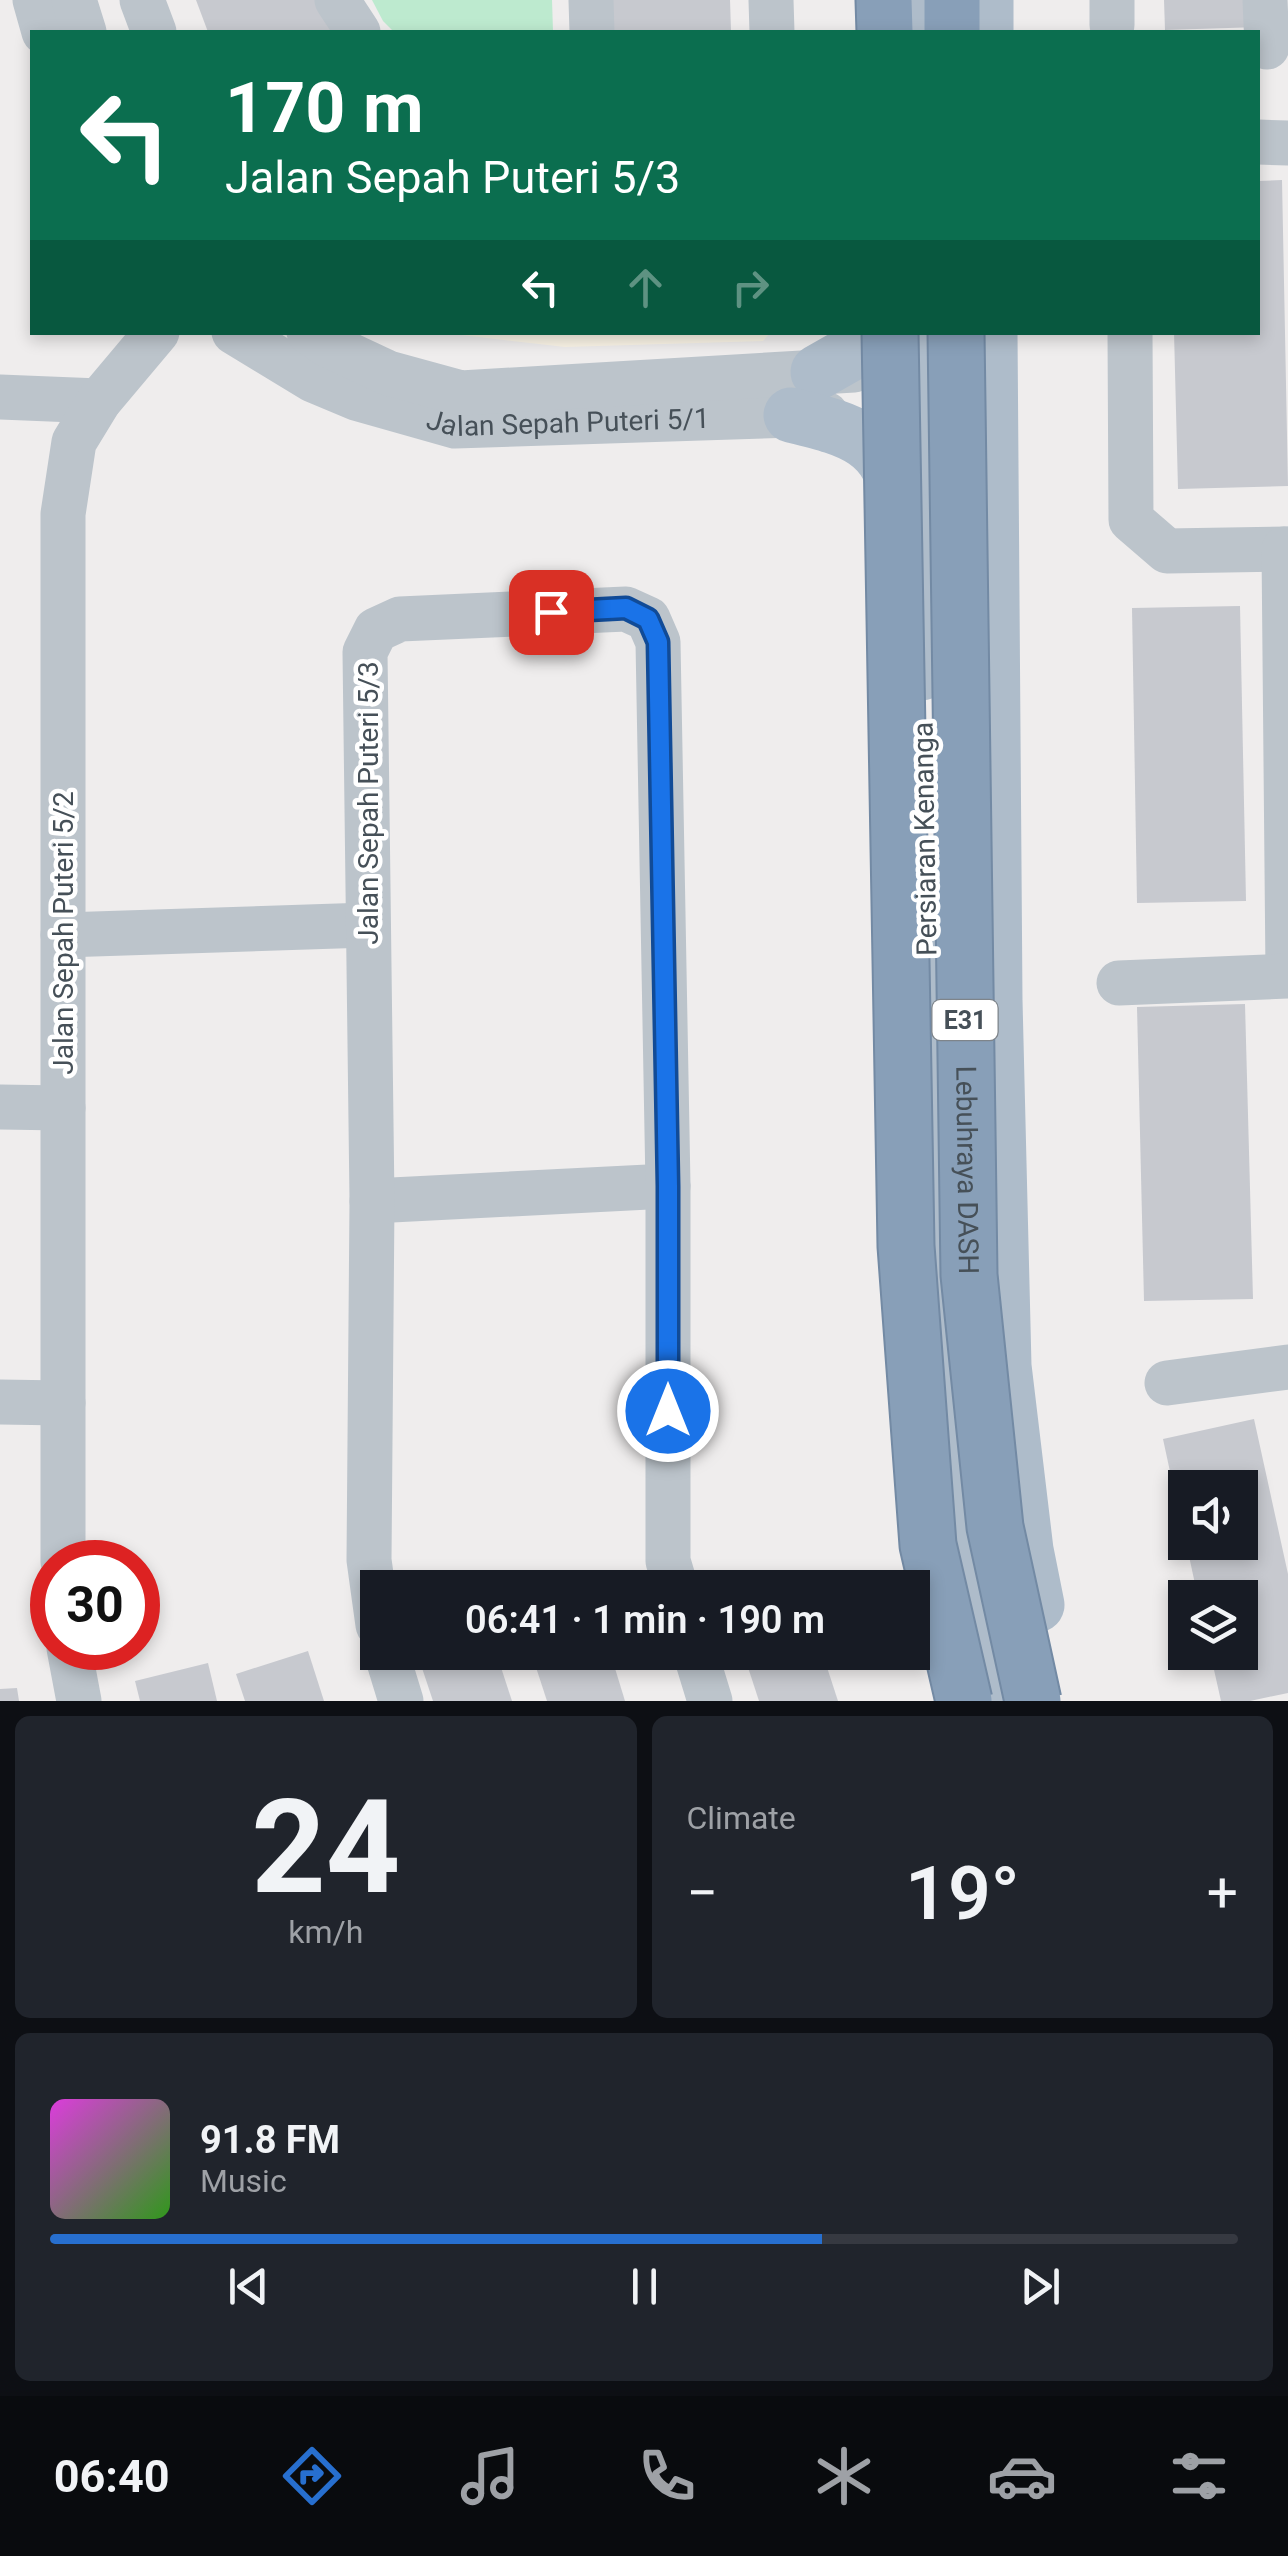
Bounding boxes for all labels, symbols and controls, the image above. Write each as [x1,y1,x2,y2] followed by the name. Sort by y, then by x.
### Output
[225,67,424,149] text: 170 m
[60,70,190,200] icon: left
[225,151,680,204] text: Jalan Sepah Puteri 5/3
[513,260,568,315] icon: left
[618,260,673,315] icon: ahead
[723,260,778,315] icon: right
[423,401,710,442] street label: Jalan Sepah Puteri 5/1
[509,570,594,655] pin
[524,585,579,640] icon: arrive
[352,661,385,945] street label: Jalan Sepah Puteri 5/3
[906,722,944,956] street label: Persiaran Kenanga
[47,791,80,1075] street label: Jalan Sepah Puteri 5/2
[932,1000,998,1040] road number: E31
[950,1065,985,1275] street label: Lebuhraya DASH
[616,1359,720,1463] position arrow
[1168,1470,1258,1670] map controls
[1168,1470,1258,1560] button: sound
[30,1540,160,1670] speed limit sign: 30
[1168,1580,1258,1670] button: layers
[465,1598,825,1642] text: 06:41 · 1 min · 190 m
[251,1771,400,1924] text: 24
[687,1799,796,1837] text: Climate
[905,1849,1020,1937] text: 19°
[687,1861,718,1925] text: −
[1207,1861,1238,1925] text: +
[288,1913,363,1951] text: km/h
[200,2118,340,2162] text: 91.8 FM
[200,2162,287,2200] text: Music
[221,2259,276,2314] icon: previous
[617,2259,672,2314] icon: pause
[1013,2259,1068,2314] icon: next
[277,2441,347,2511] icon: directions
[455,2441,525,2511] icon: music
[632,2441,702,2511] icon: phone
[809,2441,879,2511] icon: climate
[987,2441,1057,2511] icon: car
[1164,2441,1234,2511] icon: filters
[54,2450,170,2503] text: 06:40

